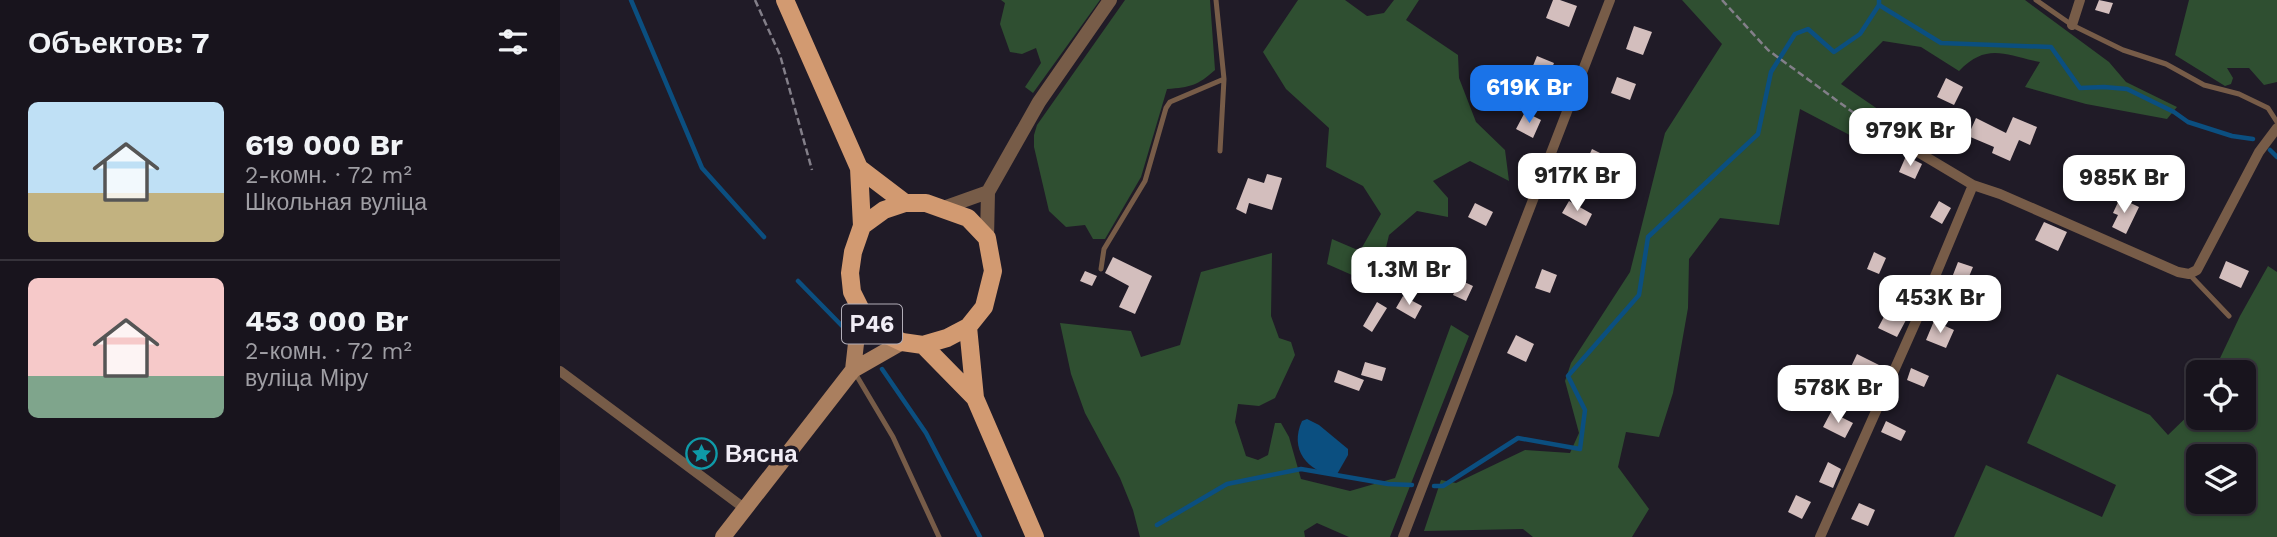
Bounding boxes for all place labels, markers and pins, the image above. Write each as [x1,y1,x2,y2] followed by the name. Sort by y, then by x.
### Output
[1464,66,1594,125] pin: 619K Br
[1845,108,1975,168] pin: 979K Br
[1512,154,1642,213] pin: 917K Br
[2059,156,2189,215] pin: 985K Br
[1344,247,1474,307] pin: 1.3M Br
[1875,276,2005,335] pin: 453K Br
[1773,366,1903,425] pin: 578K Br
[685,437,719,471] place icon: Вясна
[725,440,798,468] place label: Вясна

